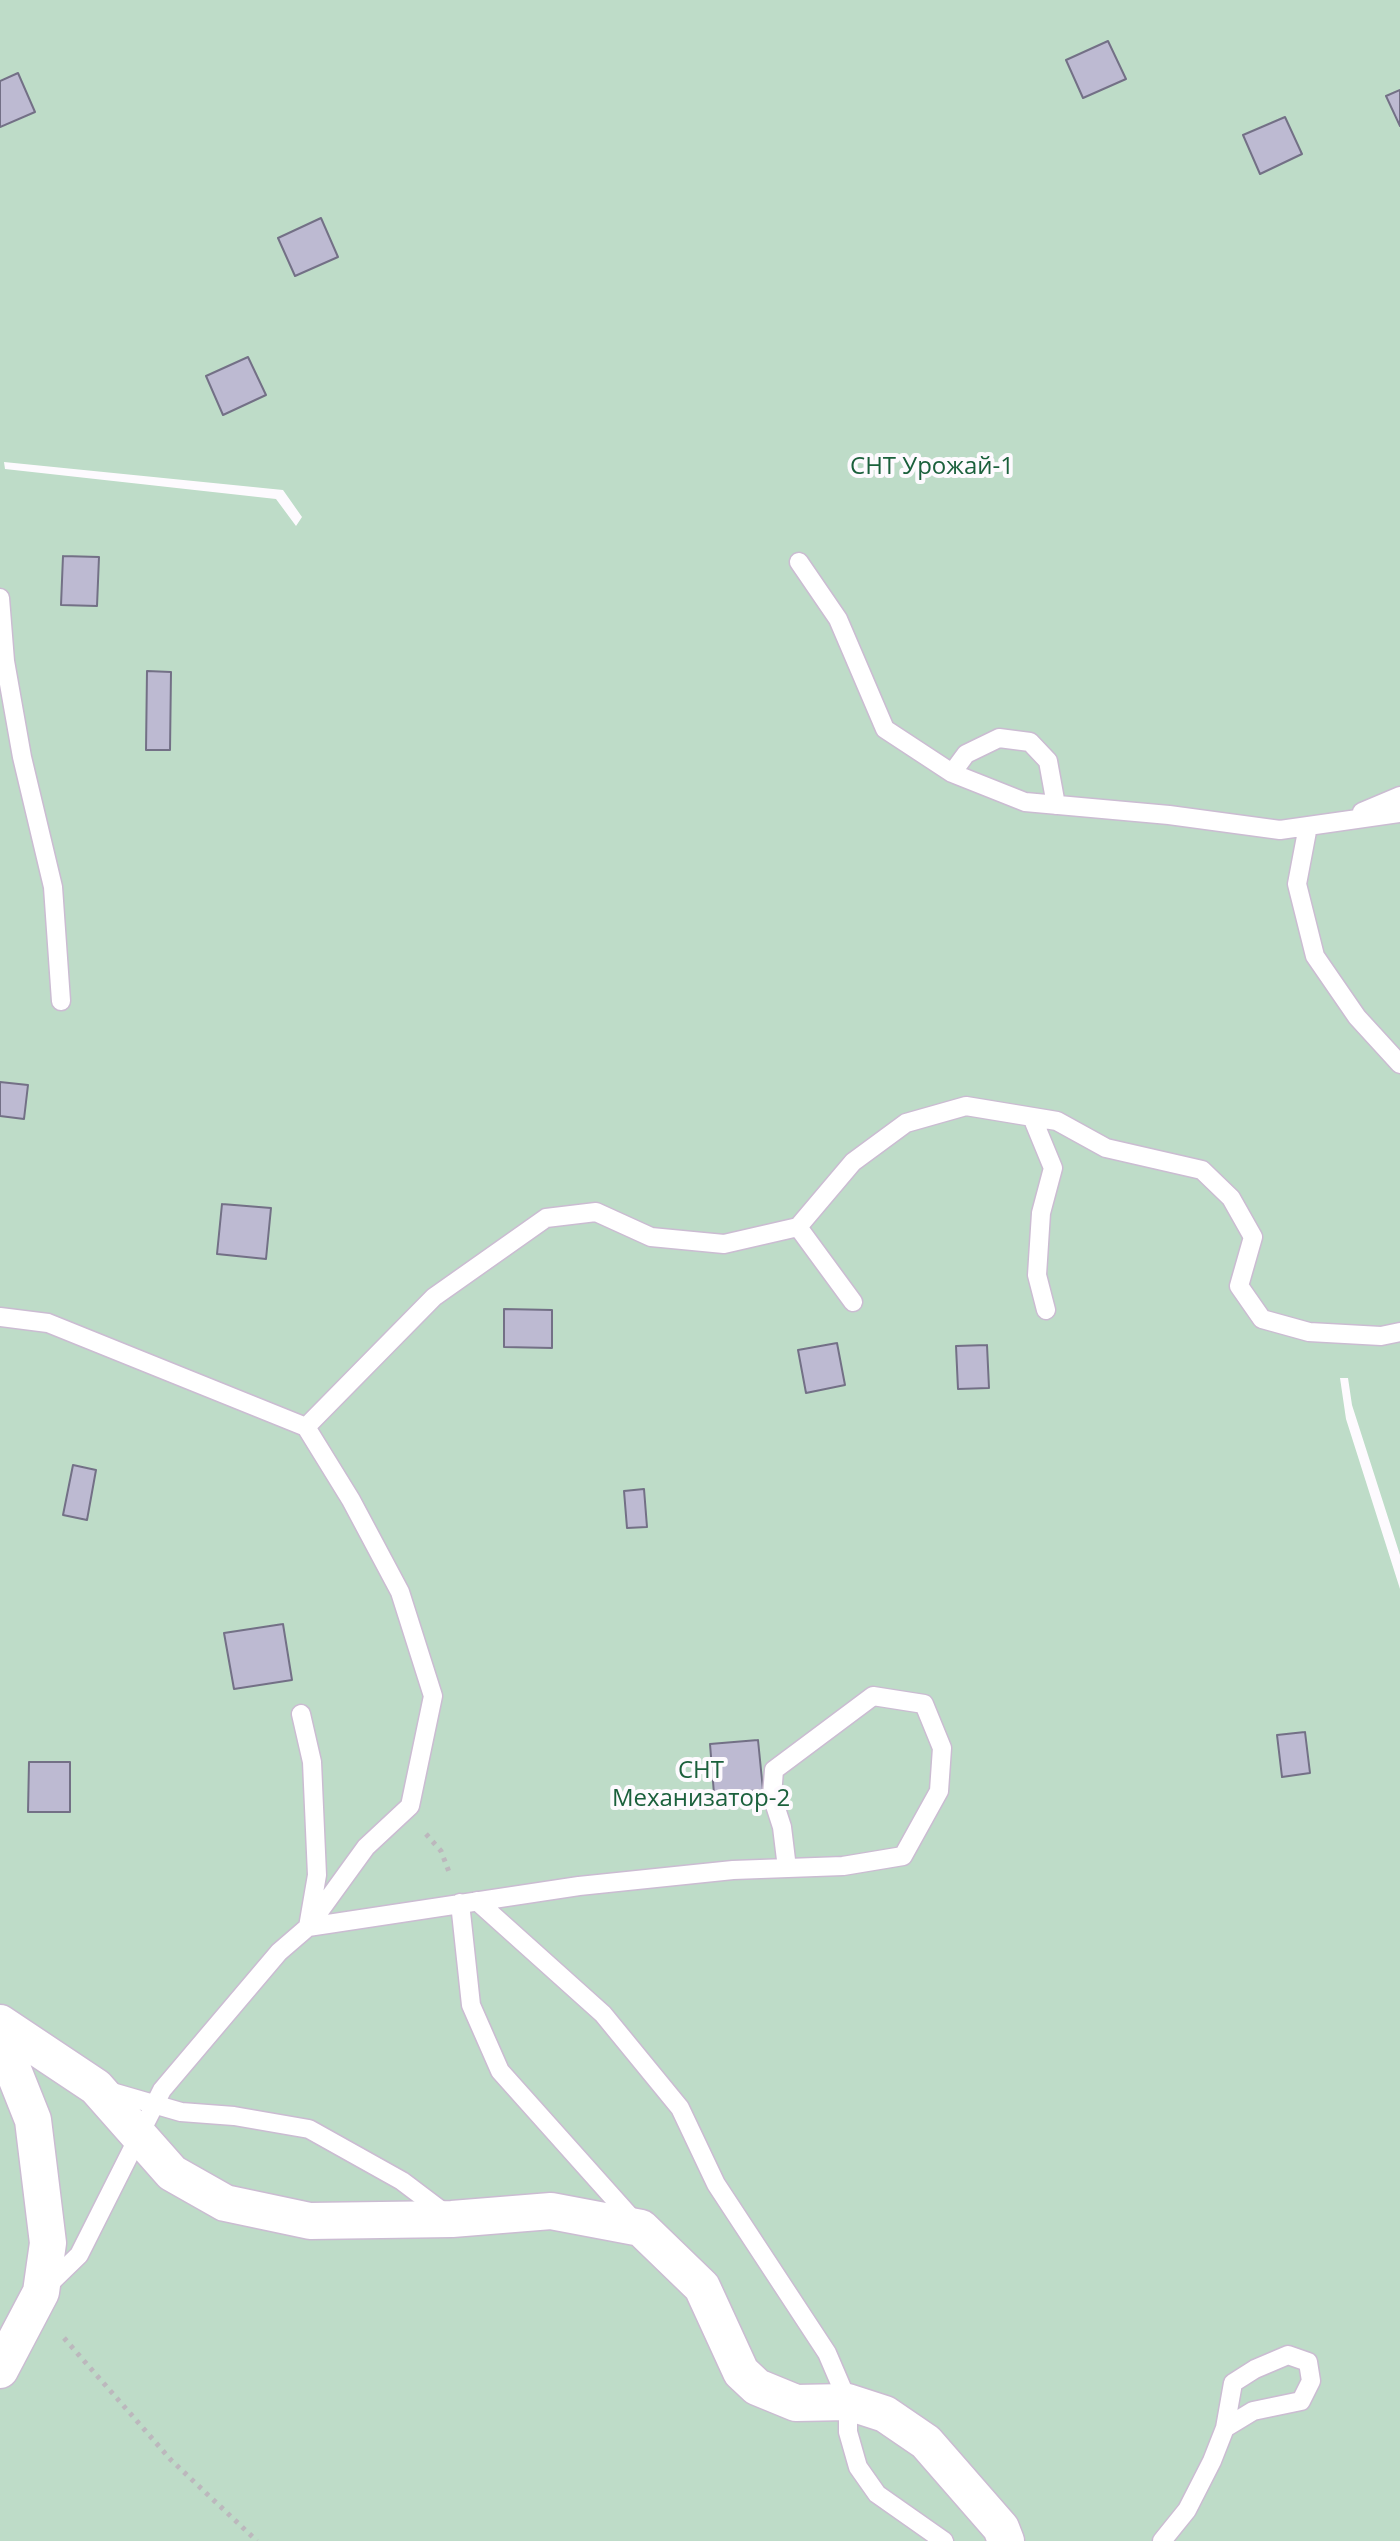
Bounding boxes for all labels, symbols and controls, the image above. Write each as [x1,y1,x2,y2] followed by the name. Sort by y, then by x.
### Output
[850,453,1014,481] park label: СНТ Урожай-1
[612,1757,790,1813] park label: СНТ Механизатор-2

